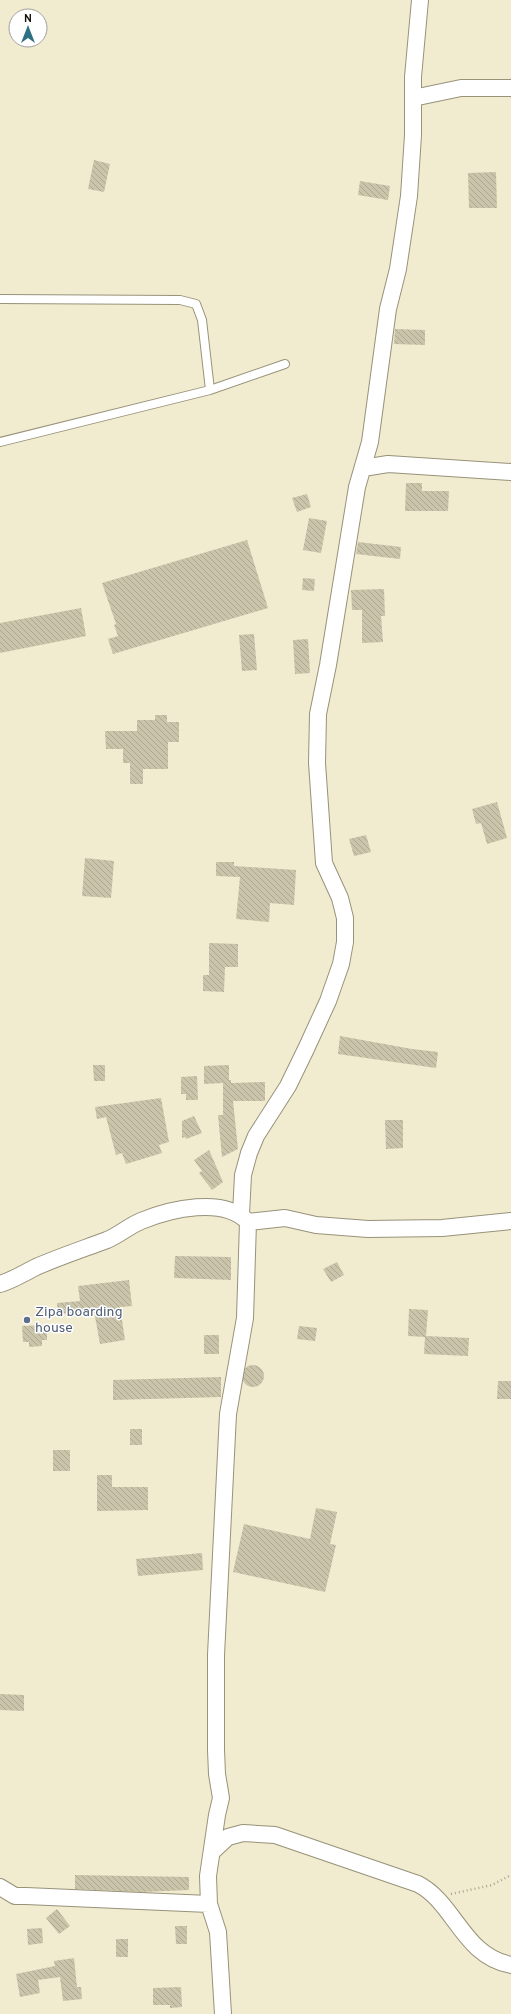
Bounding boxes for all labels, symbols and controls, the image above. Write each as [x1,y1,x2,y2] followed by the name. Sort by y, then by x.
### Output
[8,8,48,48] north arrow
[24,12,32,26] text: N
[35,1304,123,1337] place label: Zipa boarding house
[22,1315,32,1325] marker: Zipa boarding house

